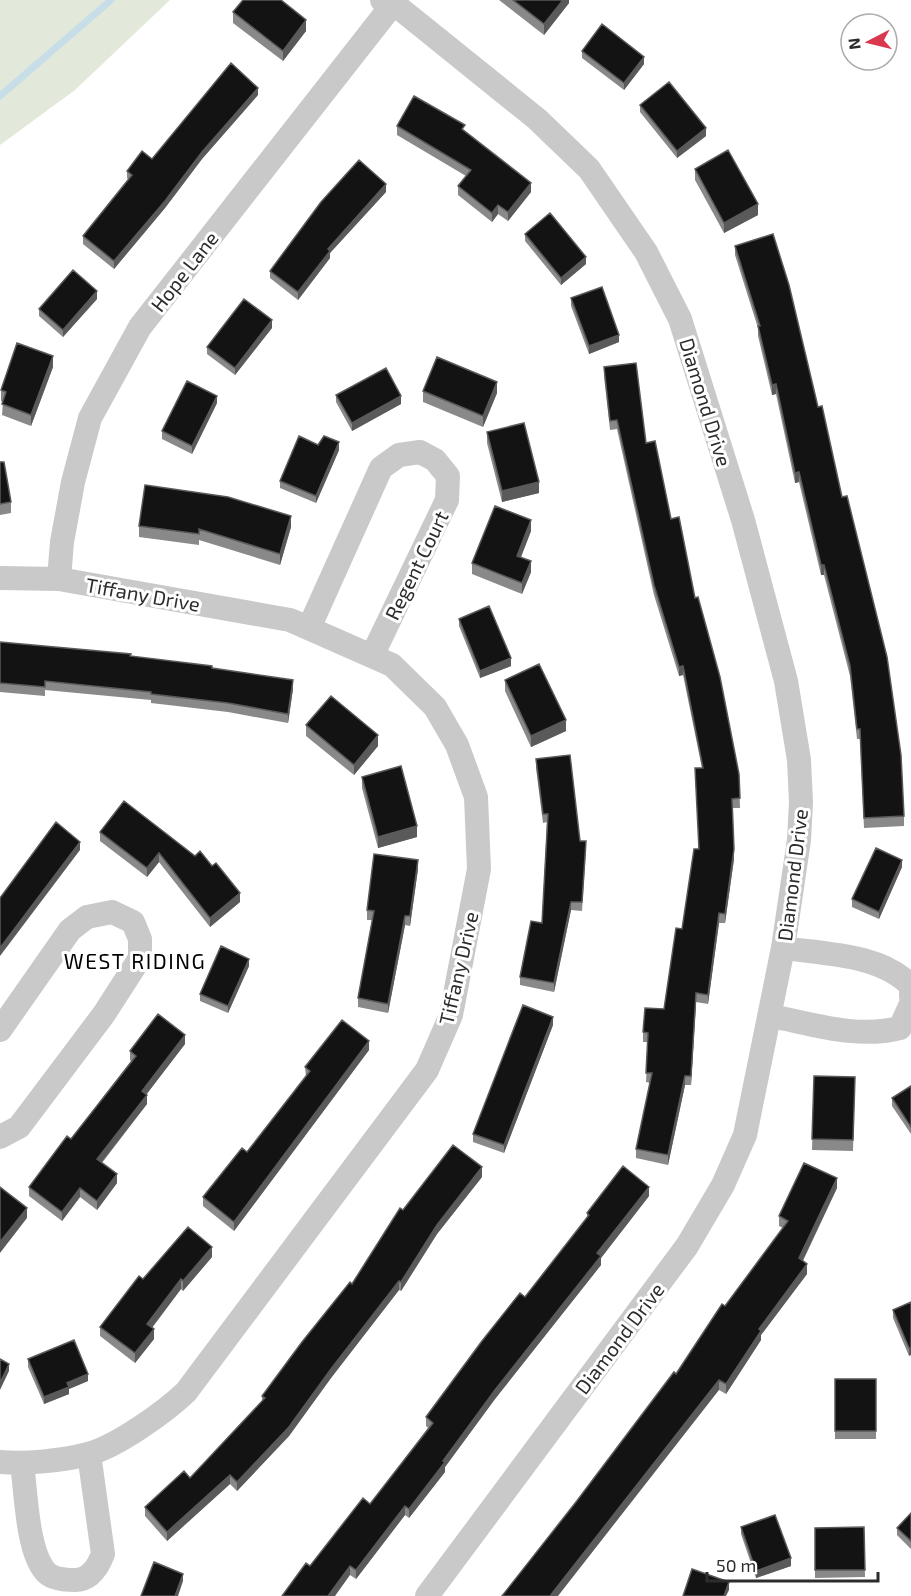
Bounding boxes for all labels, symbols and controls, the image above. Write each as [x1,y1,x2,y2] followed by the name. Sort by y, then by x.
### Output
[839,12,899,72] north arrow
[843,37,864,51] text: N
[145,226,223,316] street label: Hope Lane
[675,335,737,469] street label: Diamond Drive
[379,506,453,623] street label: Regent Court
[84,572,202,616] street label: Tiffany Drive
[772,807,812,943] street label: Diamond Drive
[433,909,483,1027] street label: Tiffany Drive
[64,948,206,973] district label: WEST RIDING
[569,1278,669,1398] street label: Diamond Drive
[707,1545,878,1583] scale bar
[716,1554,756,1576] text: 50 m

